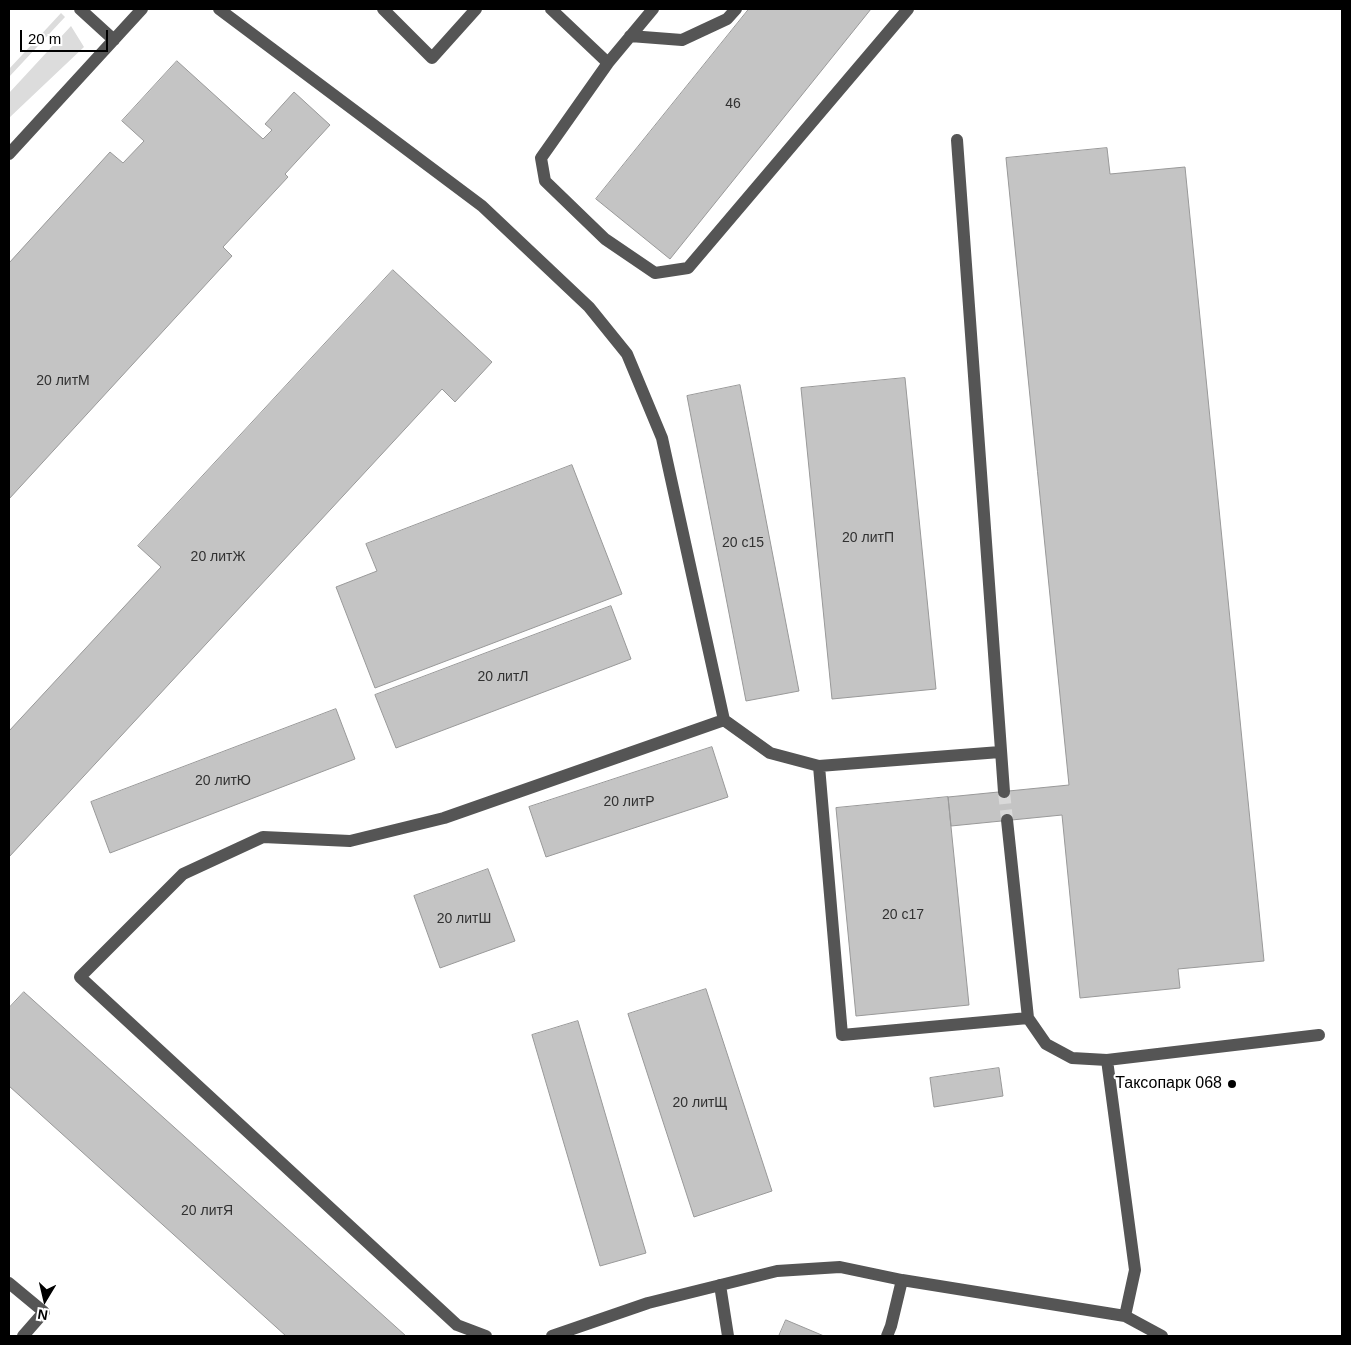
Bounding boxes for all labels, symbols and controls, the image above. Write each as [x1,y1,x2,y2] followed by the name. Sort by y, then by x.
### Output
[22,20,110,52] scale bar
[28,30,61,47] text: 20 m
[725,96,741,112] house number: 46
[36,373,90,389] house number: 20 литМ
[842,530,894,546] house number: 20 литП
[722,535,764,551] house number: 20 с15
[191,549,245,565] house number: 20 литЖ
[477,669,529,685] house number: 20 литЛ
[195,773,251,789] house number: 20 литЮ
[603,794,655,810] house number: 20 литР
[882,907,924,923] house number: 20 с17
[437,911,491,927] house number: 20 литШ
[1115,1074,1222,1094] place label: Таксопарк 068
[1226,1078,1238,1090] marker: Таксопарк 068
[673,1095,727,1111] house number: 20 литЩ
[181,1203,233,1219] house number: 20 литЯ
[20,1275,70,1325] north arrow
[36,1306,49,1324] text: N

